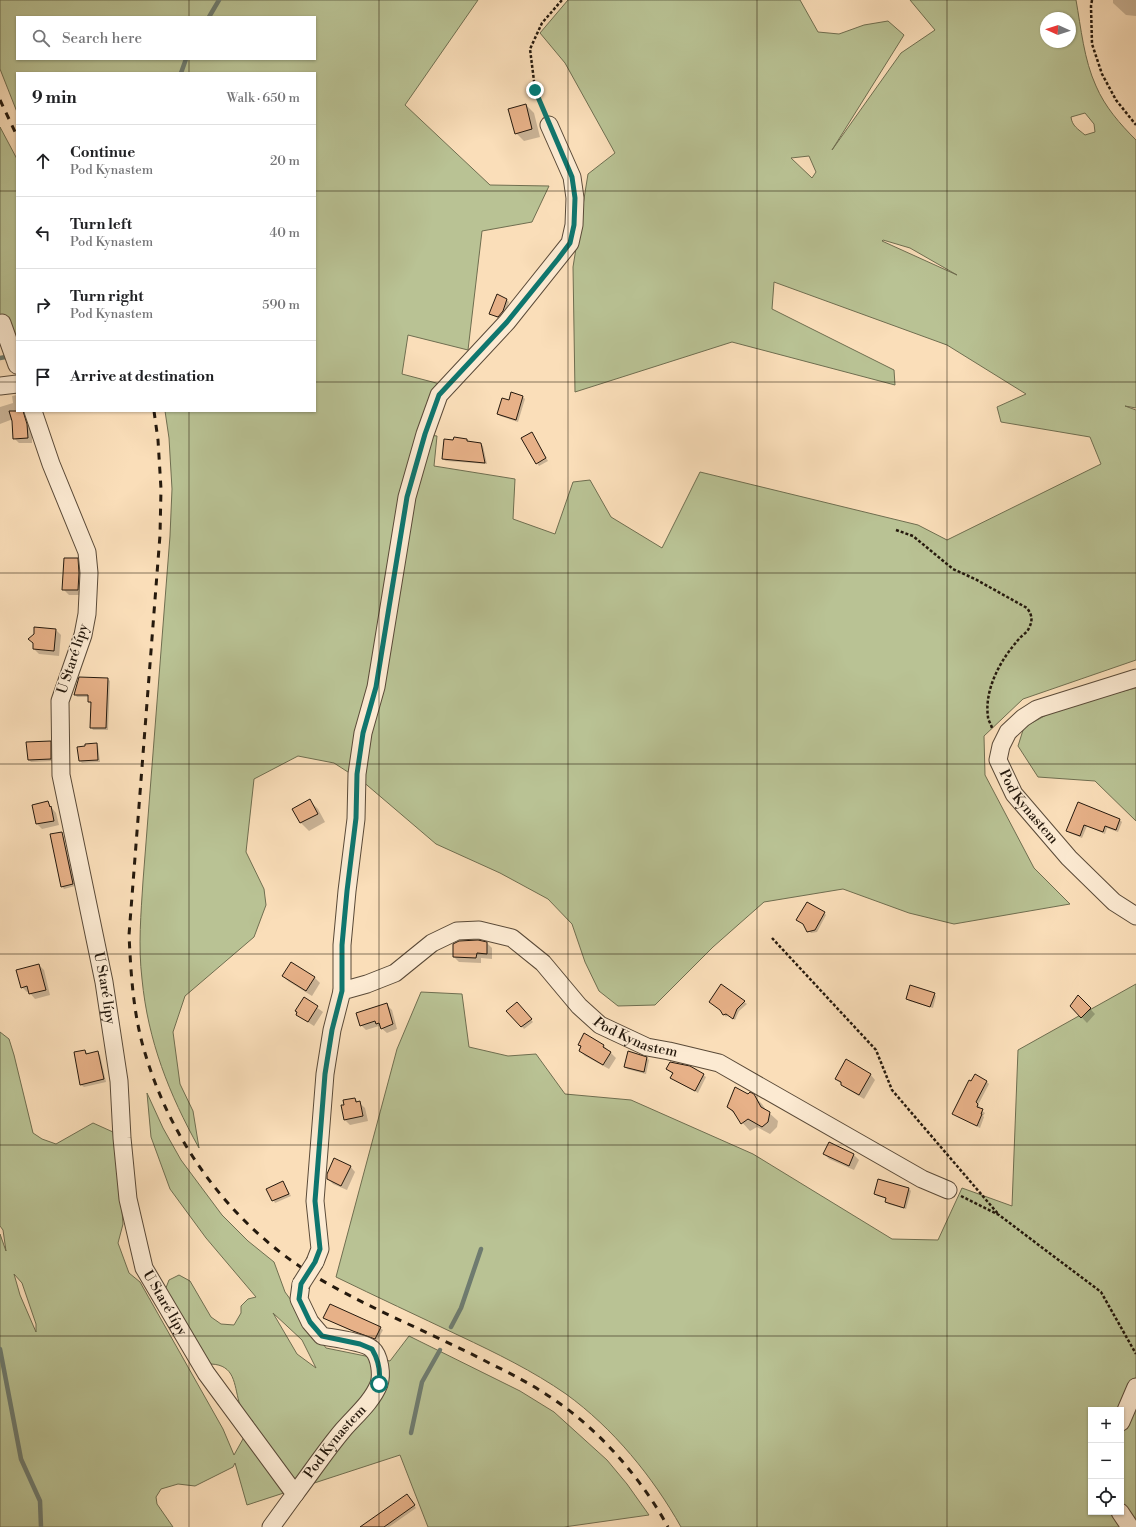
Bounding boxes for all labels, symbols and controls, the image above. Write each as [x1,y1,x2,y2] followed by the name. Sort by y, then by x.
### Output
[1040,12,1076,48] north arrow
[16,16,316,60] search box
[30,27,52,49] icon: search
[62,29,142,48] text: Search here
[526,81,544,99] route end
[32,87,77,109] text: 9 min
[227,90,300,106] text: Walk · 650 m
[70,143,135,162] text: Continue
[32,150,54,172] icon: ahead
[270,153,300,169] text: 20 m
[70,162,153,178] text: Pod Kynastem
[70,215,132,234] text: Turn left
[32,222,54,244] icon: left
[270,225,300,241] text: 40 m
[70,234,153,250] text: Pod Kynastem
[70,287,144,306] text: Turn right
[32,294,54,316] icon: right
[262,297,300,313] text: 590 m
[70,306,153,322] text: Pod Kynastem
[32,366,54,388] icon: arrive
[70,367,214,386] text: Arrive at destination
[53,621,93,696] street label: U Staré lípy
[995,766,1062,848] street label: Pod Kynastem
[89,950,119,1026] street label: U Staré lípy
[589,1014,679,1062] street label: Pod Kynastem
[138,1267,191,1339] street label: U Staré lípy
[370,1375,388,1393] route start
[300,1401,371,1482] street label: Pod Kynastem
[1088,1407,1124,1515] map controls
[1088,1407,1124,1443] button: +
[1088,1443,1124,1479] button: −
[1088,1479,1124,1515] button: locate

